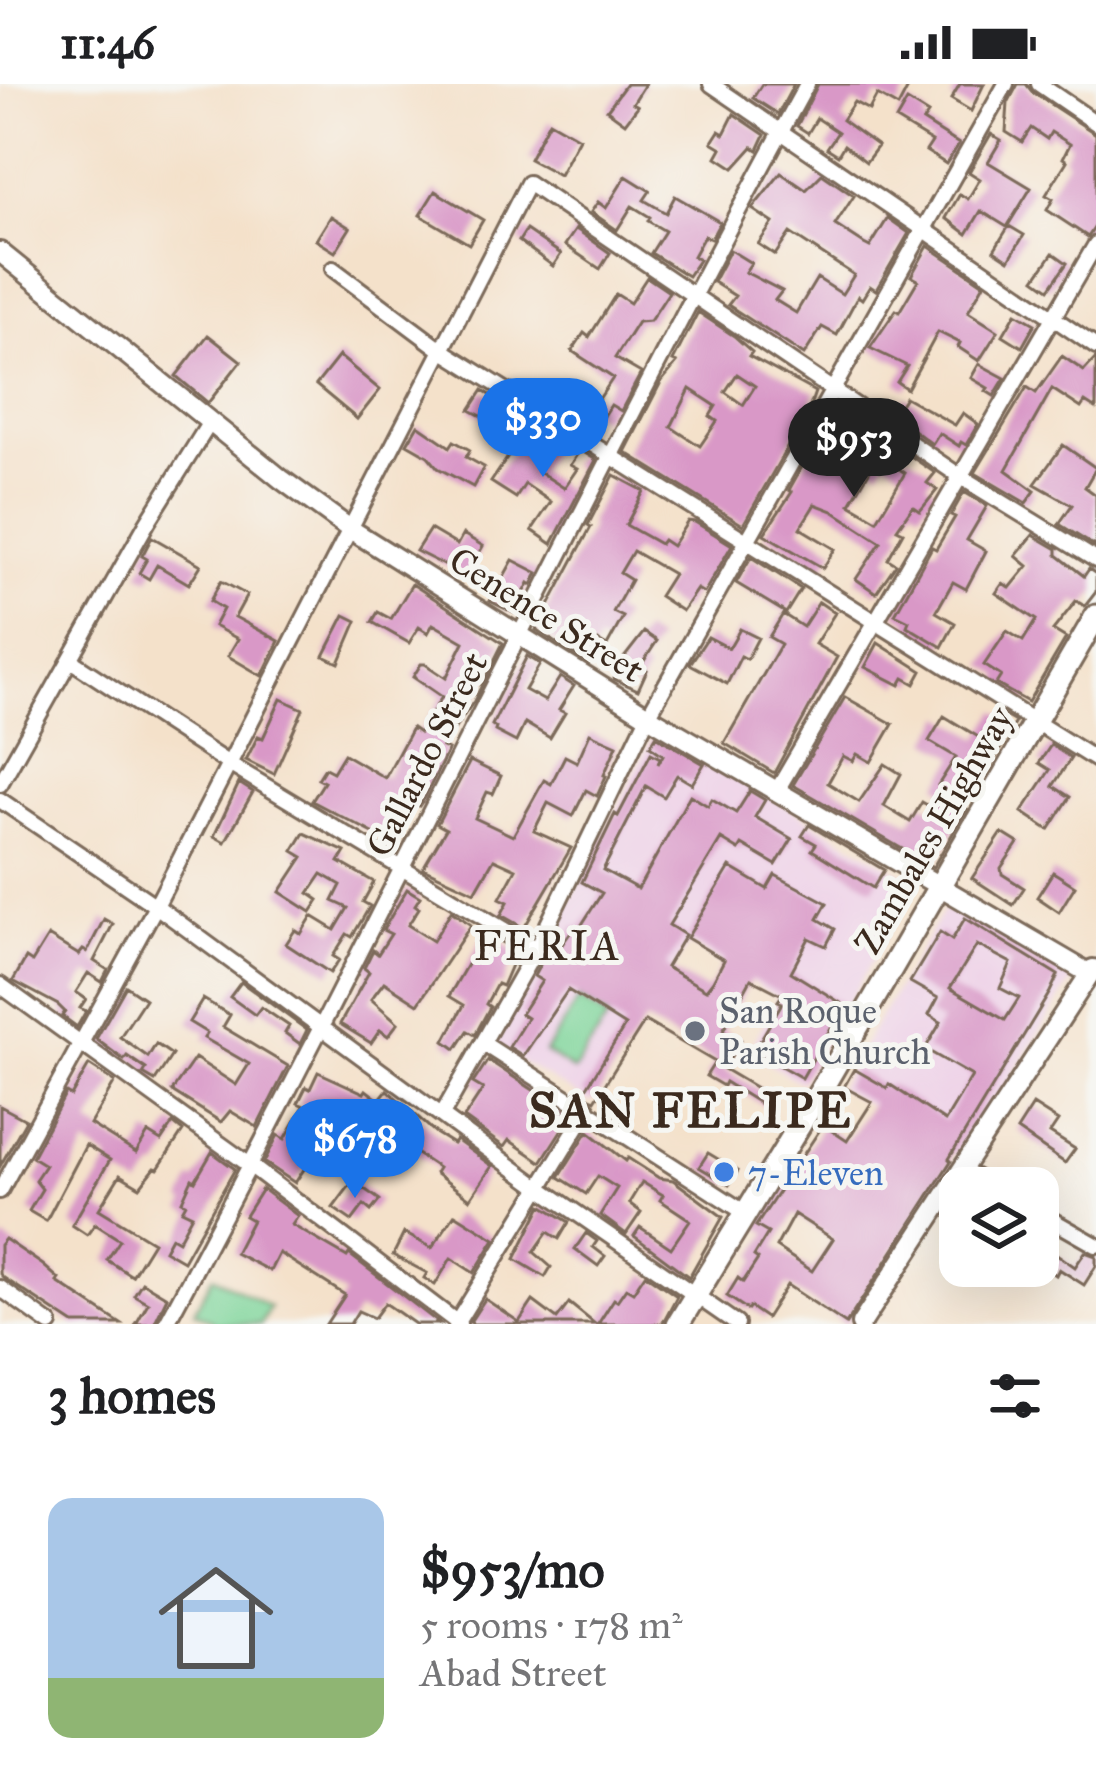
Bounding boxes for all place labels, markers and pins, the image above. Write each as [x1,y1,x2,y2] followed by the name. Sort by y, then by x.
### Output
[472,378,614,480] pin: $330
[783,398,925,500] pin: $953
[719,989,931,1074] place label: San Roque Parish Church
[682,1018,708,1044] marker: San Roque Parish Church
[284,1099,426,1201] pin: $678
[748,1151,884,1195] place label: 7-Eleven
[711,1159,737,1185] marker: 7-Eleven

